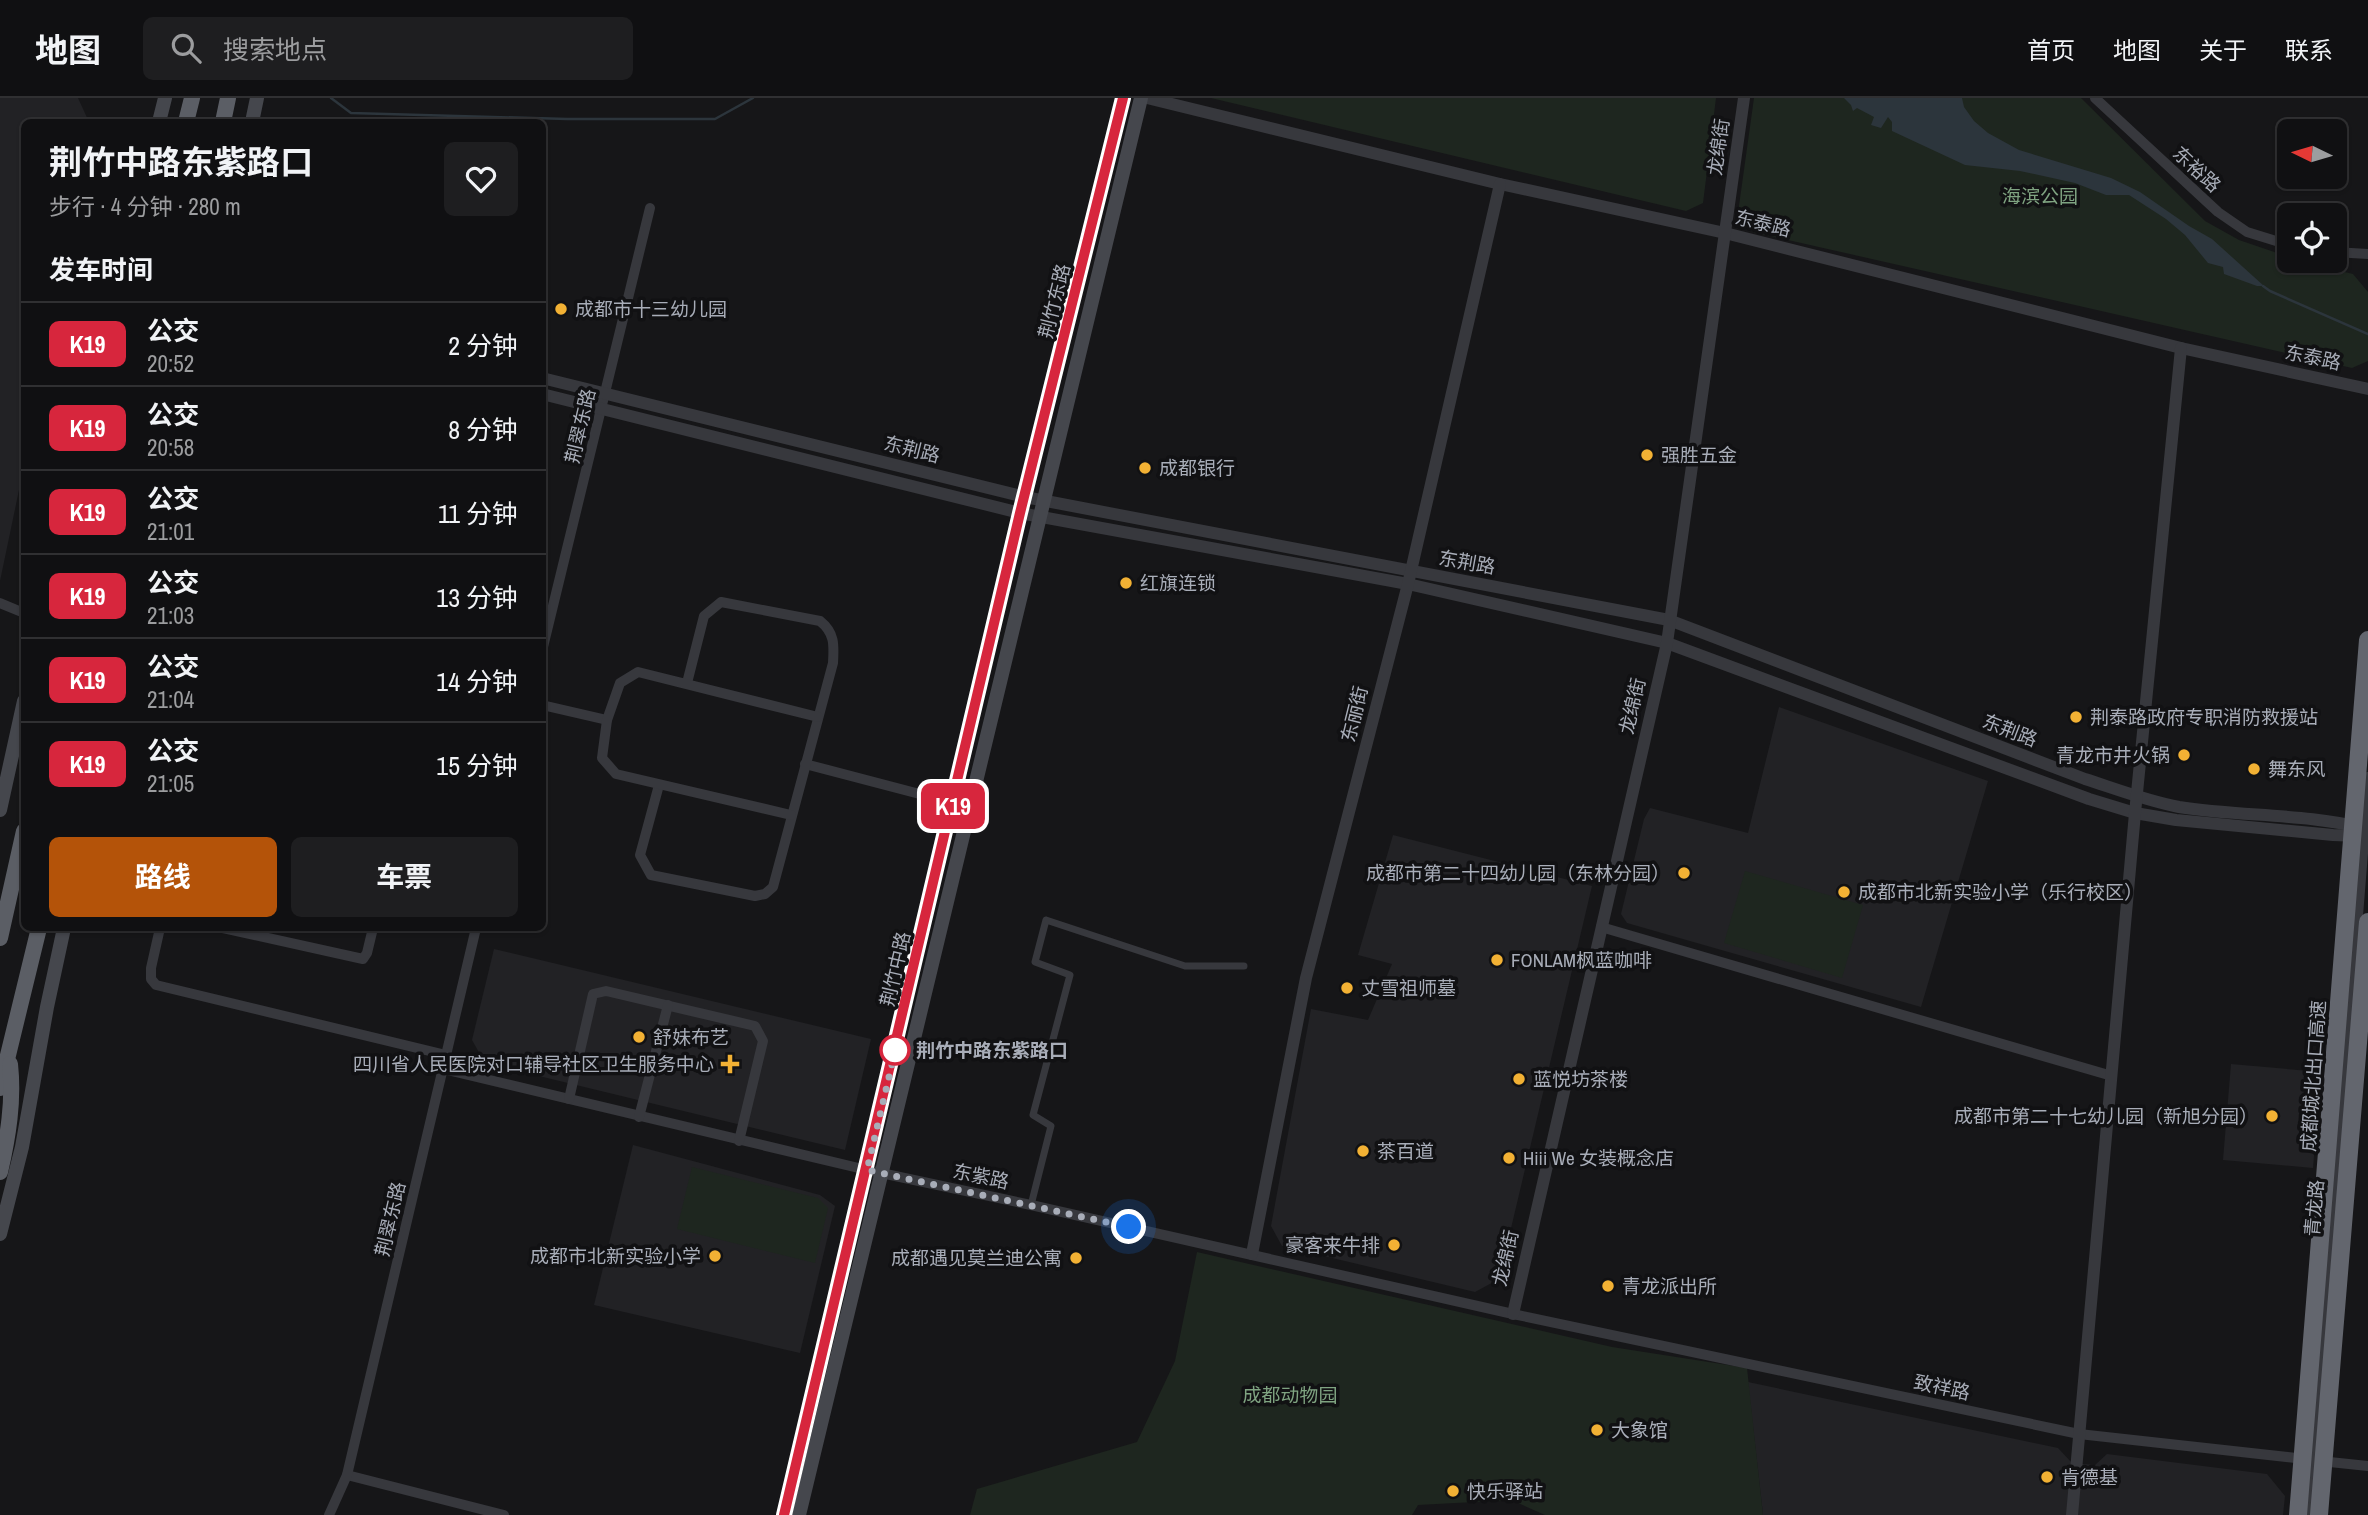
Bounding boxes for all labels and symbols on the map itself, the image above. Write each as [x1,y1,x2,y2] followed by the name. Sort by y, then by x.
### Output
[1701,117,1735,177] street label: 龙绵街
[2277,119,2347,189] north arrow
[2167,140,2227,198] street label: 东裕路
[2002,183,2078,209] park label: 海滨公园
[1732,203,1794,243] street label: 东泰路
[1032,261,1076,341] street label: 荆竹东路
[575,296,727,322] place label: 成都市十三幼儿园
[553,301,569,317] marker: 成都市十三幼儿园
[2282,338,2344,376] street label: 东泰路
[559,386,601,466] street label: 荆翠东路
[881,429,943,469] street label: 东荆路
[1661,442,1737,468] place label: 强胜五金
[1639,447,1655,463] marker: 强胜五金
[1159,455,1235,481] place label: 成都银行
[1137,460,1153,476] marker: 成都银行
[1437,544,1497,580] street label: 东荆路
[1140,570,1216,596] place label: 红旗连锁
[1118,575,1134,591] marker: 红旗连锁
[1613,675,1651,737] street label: 龙绵街
[1334,683,1374,745] street label: 东丽街
[2090,704,2318,730] place label: 荆泰路政府专职消防救援站
[1979,708,2041,752] street label: 东荆路
[2068,709,2084,725] marker: 荆泰路政府专职消防救援站
[2056,742,2170,768] place label: 青龙市井火锅
[2176,747,2192,763] marker: 青龙市井火锅
[2268,756,2325,782] place label: 舞东风
[2246,761,2262,777] marker: 舞东风
[913,783,993,829] line badge: K19
[1366,860,1670,886] place label: 成都市第二十四幼儿园（东林分园）
[1676,865,1692,881] marker: 成都市第二十四幼儿园（东林分园）
[1858,879,2143,905] place label: 成都市北新实验小学（乐行校区）
[1836,884,1852,900] marker: 成都市北新实验小学（乐行校区）
[874,929,916,1009] street label: 荆竹中路
[1511,947,1652,973] place label: FONLAM枫蓝咖啡
[1489,952,1505,968] marker: FONLAM枫蓝咖啡
[1361,975,1456,1001] place label: 丈雪祖师墓
[1339,980,1355,996] marker: 丈雪祖师墓
[2295,999,2331,1153] street label: 成都城北出口高速
[653,1024,729,1050] place label: 舒妹布艺
[631,1029,647,1045] marker: 舒妹布艺
[880,1035,910,1065] marker: 荆竹中路东紫路口
[916,1037,1068,1063] place label: 荆竹中路东紫路口
[353,1051,714,1077] place label: 四川省人民医院对口辅导社区卫生服务中心
[720,1054,740,1074] marker: 四川省人民医院对口辅导社区卫生服务中心
[1533,1066,1628,1092] place label: 蓝悦坊茶楼
[1511,1071,1527,1087] marker: 蓝悦坊茶楼
[1954,1103,2258,1129] place label: 成都市第二十七幼儿园（新旭分园）
[2264,1108,2280,1124] marker: 成都市第二十七幼儿园（新旭分园）
[1377,1138,1434,1164] place label: 茶百道
[1355,1143,1371,1159] marker: 茶百道
[1523,1145,1674,1171] place label: Hiii We 女装概念店
[1501,1150,1517,1166] marker: Hiii We 女装概念店
[950,1157,1012,1195] street label: 东紫路
[2299,1178,2329,1238] street label: 青龙路
[369,1179,411,1259] street label: 荆翠东路
[1111,1209,1146,1244] your location
[1486,1227,1524,1289] street label: 龙绵街
[1285,1232,1380,1258] place label: 豪客来牛排
[1386,1237,1402,1253] marker: 豪客来牛排
[530,1243,701,1269] place label: 成都市北新实验小学
[891,1245,1062,1271] place label: 成都遇见莫兰迪公寓
[707,1248,723,1264] marker: 成都市北新实验小学
[1068,1250,1084,1266] marker: 成都遇见莫兰迪公寓
[1622,1273,1717,1299] place label: 青龙派出所
[1600,1278,1616,1294] marker: 青龙派出所
[1911,1368,1973,1406] street label: 致祥路
[1242,1382,1338,1408] park label: 成都动物园
[1611,1417,1668,1443] place label: 大象馆
[1589,1422,1605,1438] marker: 大象馆
[2061,1464,2118,1490] place label: 肯德基
[2039,1469,2055,1485] marker: 肯德基
[1467,1478,1543,1504] place label: 快乐驿站
[1445,1483,1461,1499] marker: 快乐驿站

